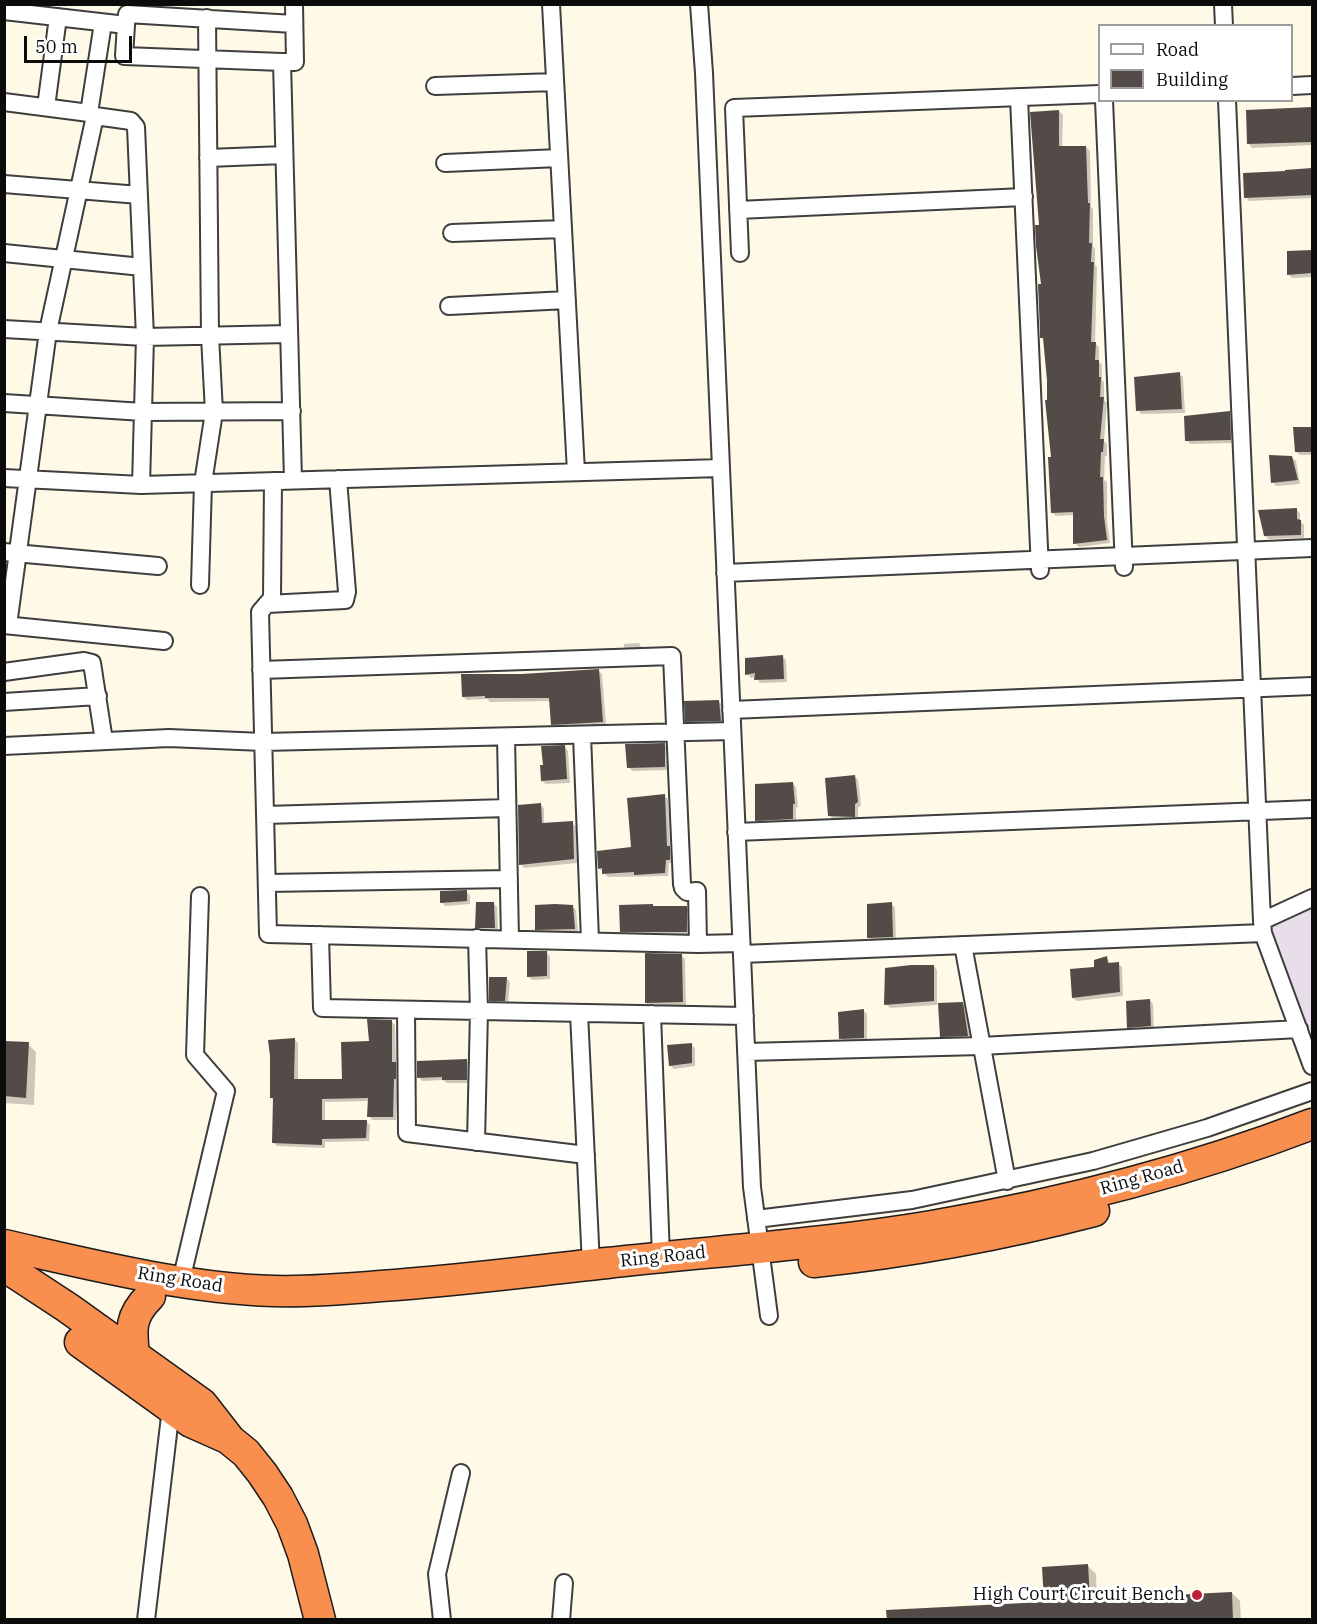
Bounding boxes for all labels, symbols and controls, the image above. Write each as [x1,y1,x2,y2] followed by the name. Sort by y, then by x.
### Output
[27,24,135,62] scale bar
[1098,24,1293,102] legend
[35,35,78,58] text: 50 m
[1156,38,1199,61] text: Road
[1156,68,1228,91] text: Building
[1098,1156,1186,1200] street label: Ring Road
[619,1242,707,1272] street label: Ring Road
[136,1263,224,1297] street label: Ring Road
[973,1584,1185,1606] place label: High Court Circuit Bench
[1190,1588,1204,1602] marker: High Court Circuit Bench

